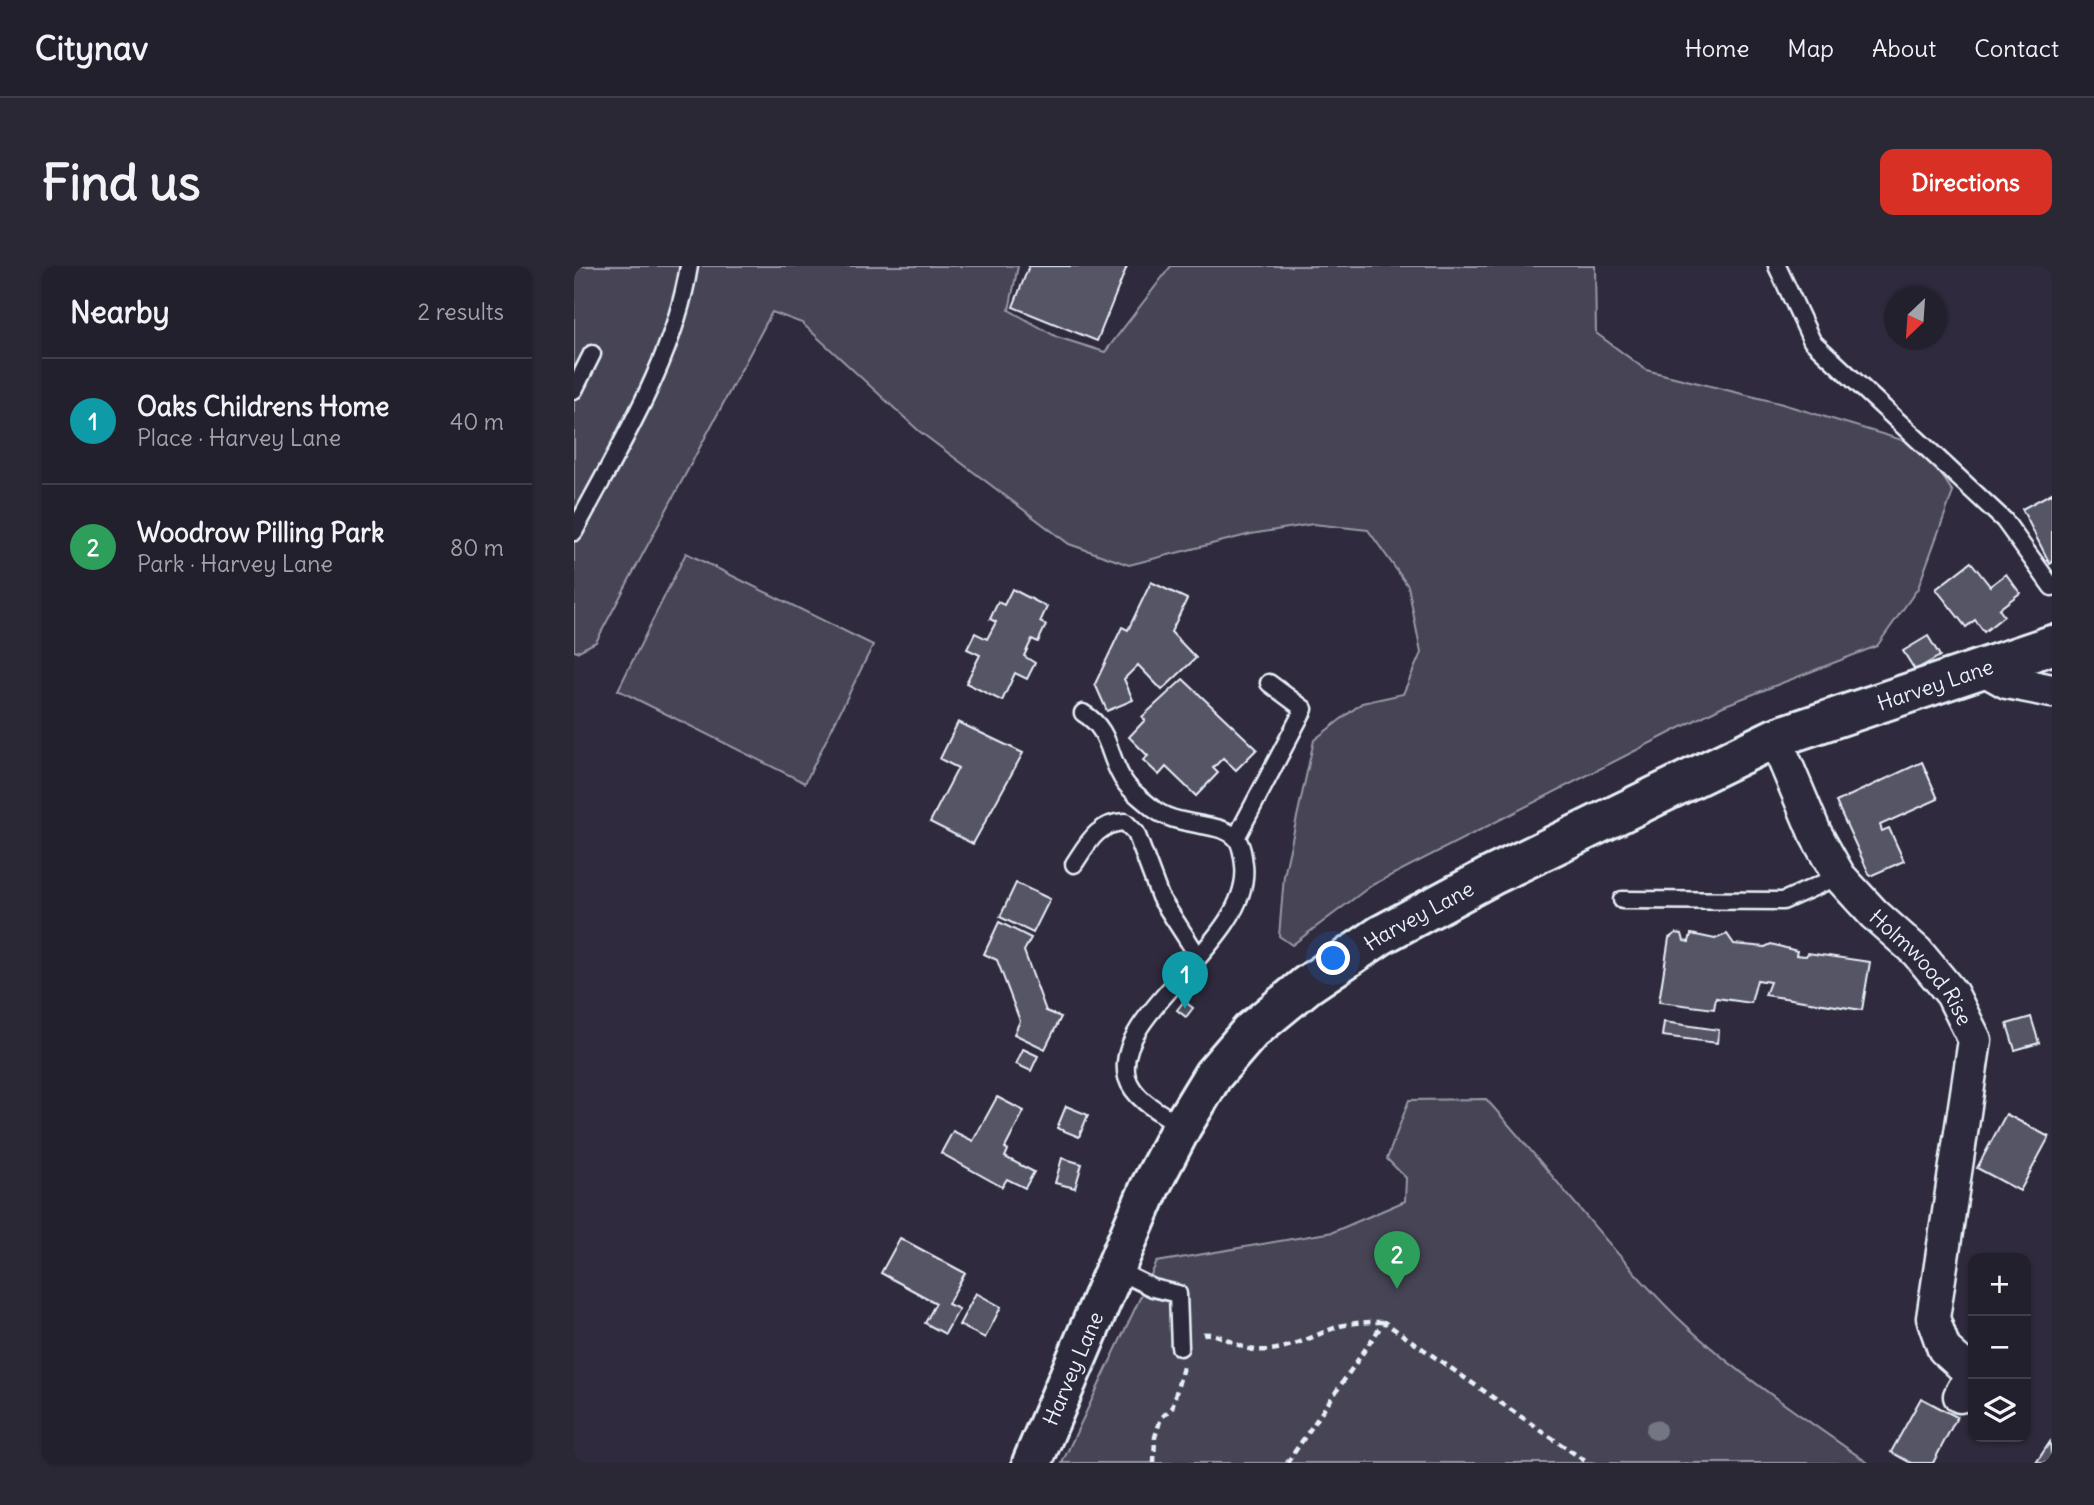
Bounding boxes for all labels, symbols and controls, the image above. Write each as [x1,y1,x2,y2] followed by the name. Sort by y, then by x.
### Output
[35,27,148,69] text: Citynav
[1685,33,1749,63] text: Home
[1787,33,1834,63] text: Map
[1872,33,1936,63] text: About
[1974,33,2059,63] text: Contact
[1880,149,2052,215] button: Directions
[42,152,200,213] text: Find us
[1884,287,1947,350] north arrow
[70,293,170,331] text: Nearby
[418,297,504,326] text: 2 results
[137,390,389,423] text: Oaks Childrens Home
[88,407,98,436] text: 1
[450,407,504,436] text: 40 m
[137,423,341,452] text: Place · Harvey Lane
[137,516,384,549] text: Woodrow Pilling Park
[87,533,99,562] text: 2
[450,533,504,562] text: 80 m
[137,549,333,578] text: Park · Harvey Lane
[1873,652,1997,716] street label: Harvey Lane
[1358,875,1478,956] street label: Harvey Lane
[1864,903,1979,1030] street label: Holmwood Rise
[1316,941,1350,975] your location
[1162,951,1208,1009] pin: 1
[1374,1231,1420,1289] pin: 2
[1968,1253,2031,1442] map controls
[1968,1253,2031,1316] button: +
[1036,1307,1109,1429] street label: Harvey Lane
[1968,1316,2031,1379] button: −
[1968,1379,2031,1442] button: layers

